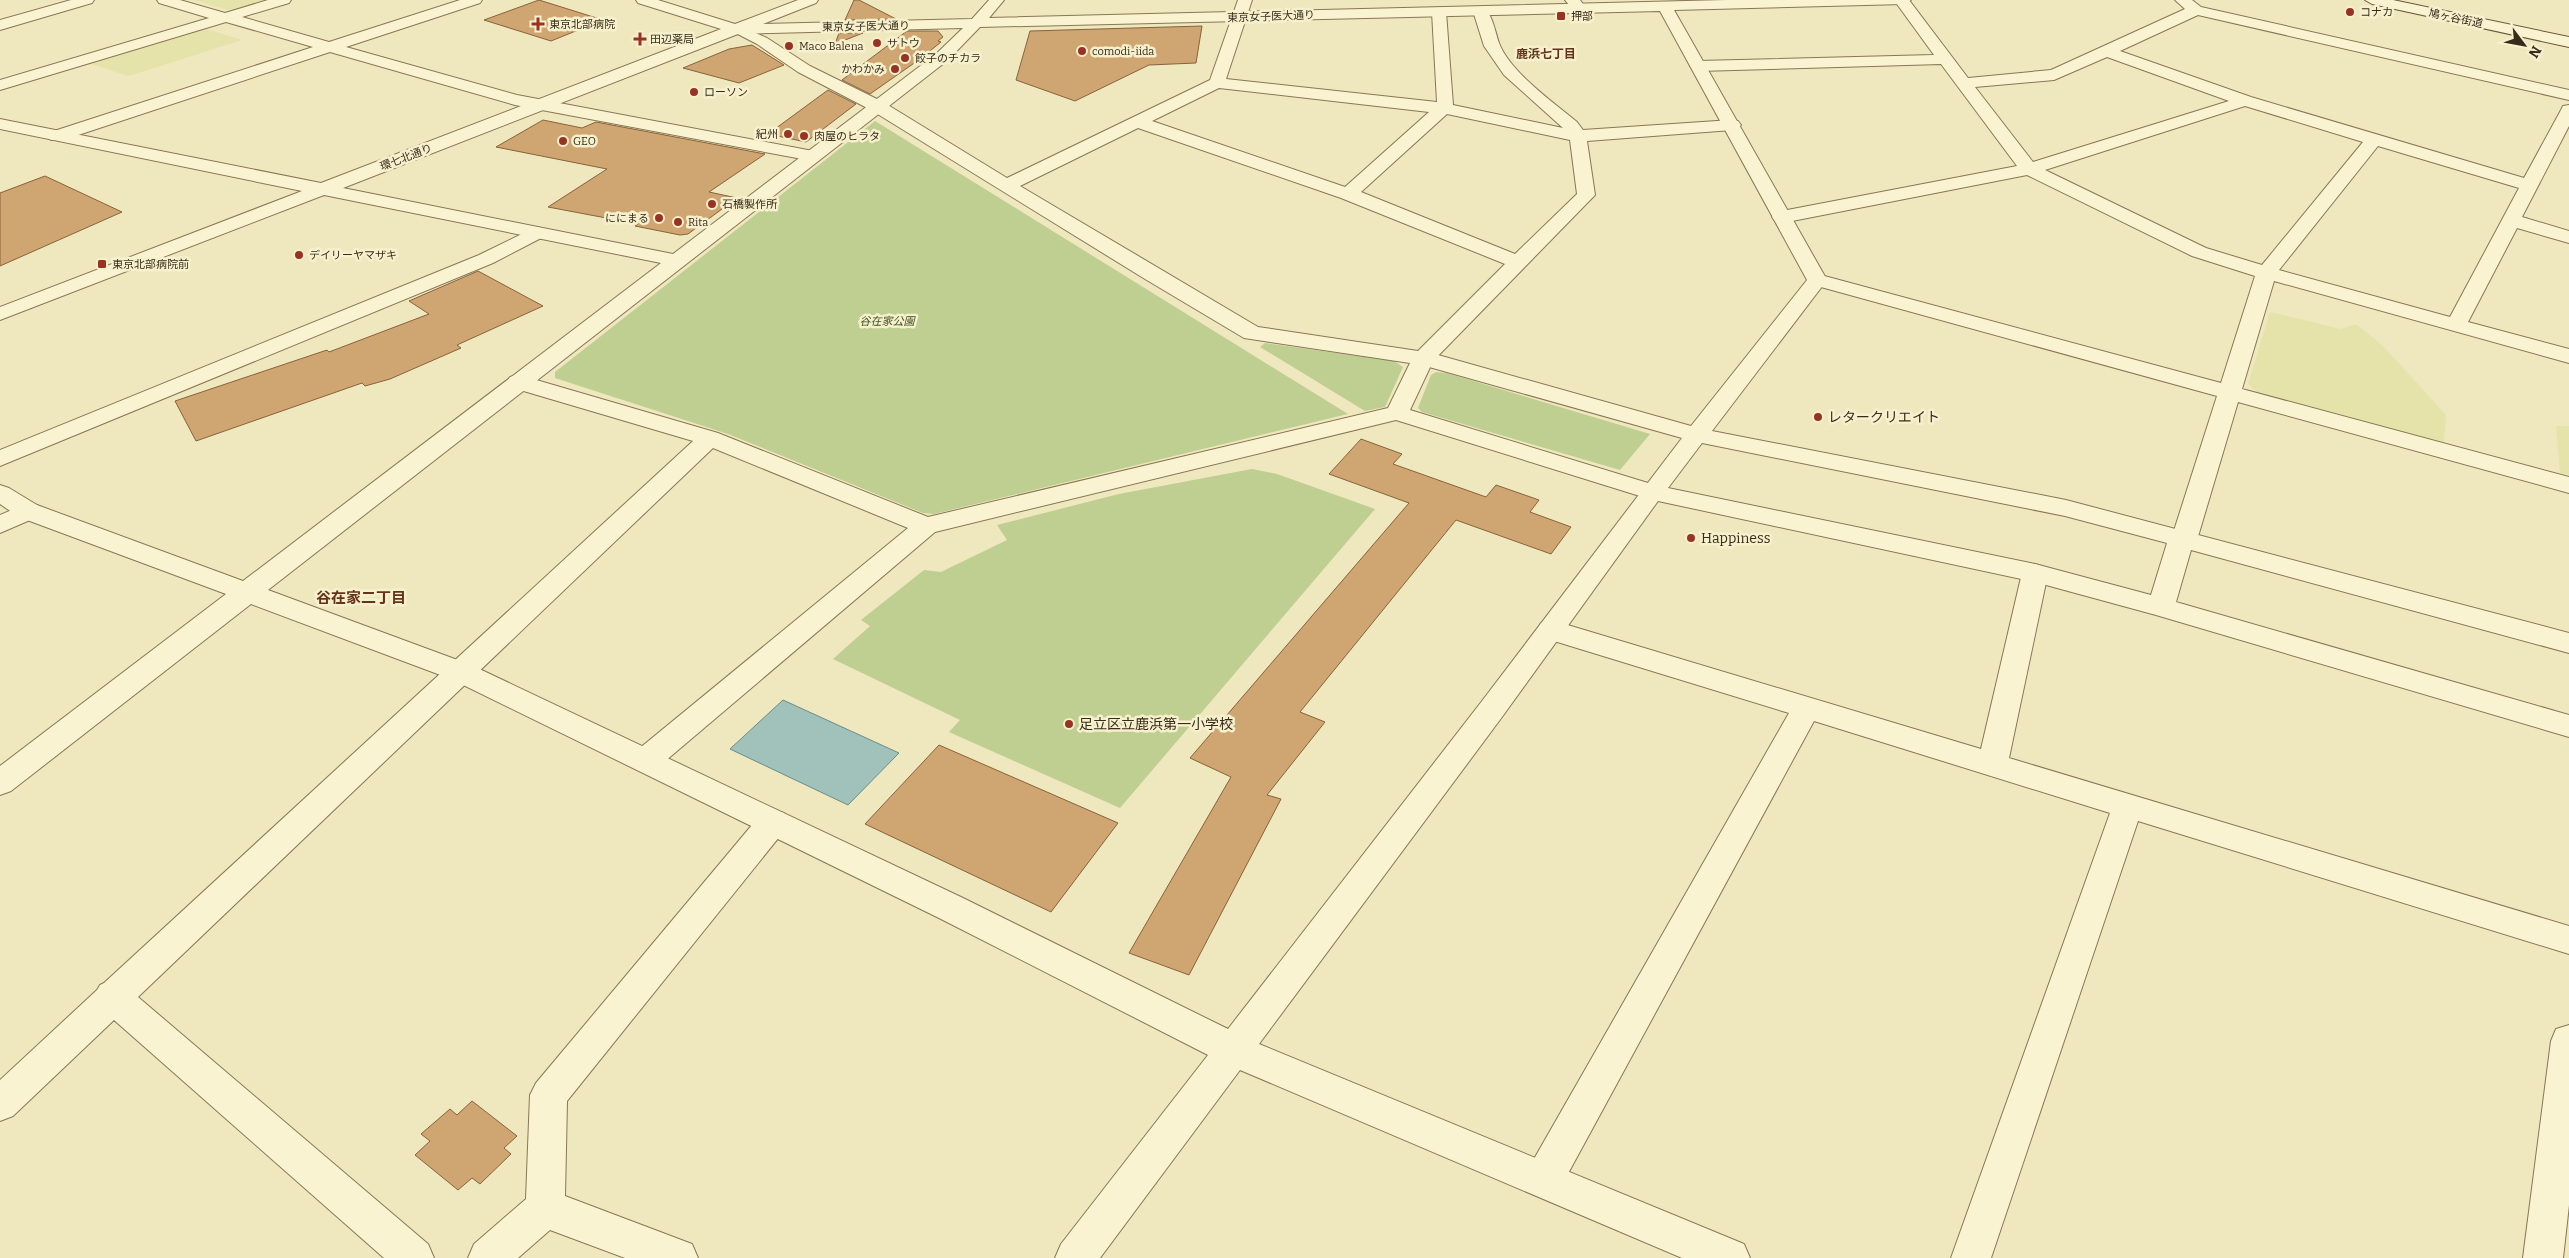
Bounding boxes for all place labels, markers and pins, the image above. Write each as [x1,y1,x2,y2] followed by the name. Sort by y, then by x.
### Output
[2344,6,2356,18] marker: コナカ
[2360,6,2393,19] place label: コナカ
[1555,10,1567,22] marker: 押部
[1571,10,1593,23] place label: 押部
[531,17,545,31] marker: 東京北部病院
[549,18,615,31] place label: 東京北部病院
[634,33,646,45] marker: 田辺薬局
[650,33,694,46] place label: 田辺薬局
[871,37,883,49] marker: サトウ
[887,37,920,50] place label: サトウ
[783,40,795,52] marker: Maco Balena
[799,40,864,53] place label: Maco Balena
[1076,45,1088,57] marker: comodi-iida
[1092,45,1154,58] place label: comodi-iida
[899,52,911,64] marker: 餃子のチカラ
[915,52,981,65] place label: 餃子のチカラ
[841,63,885,76] place label: かわかみ
[889,63,901,75] marker: かわかみ
[688,86,700,98] marker: ローソン
[704,86,748,99] place label: ローソン
[756,128,778,141] place label: 紀州
[782,128,794,140] marker: 紀州
[798,130,810,142] marker: 肉屋のヒラタ
[814,130,880,143] place label: 肉屋のヒラタ
[557,135,569,147] marker: GEO
[573,135,596,148] place label: GEO
[706,198,718,210] marker: 石橋製作所
[722,198,778,211] place label: 石橋製作所
[605,212,649,225] place label: ににまる
[653,212,665,224] marker: ににまる
[672,216,684,228] marker: Rita
[688,216,708,229] place label: Rita
[293,249,305,261] marker: デイリーヤマザキ
[309,249,397,262] place label: デイリーヤマザキ
[96,258,108,270] marker: 東京北部病院前
[112,258,189,271] place label: 東京北部病院前
[1828,409,1940,426] place label: レタークリエイト
[1812,411,1824,423] marker: レタークリエイト
[1701,530,1770,547] place label: Happiness
[1685,532,1697,544] marker: Happiness
[1079,716,1233,733] place label: 足立区立鹿浜第一小学校
[1063,718,1075,730] marker: 足立区立鹿浜第一小学校

